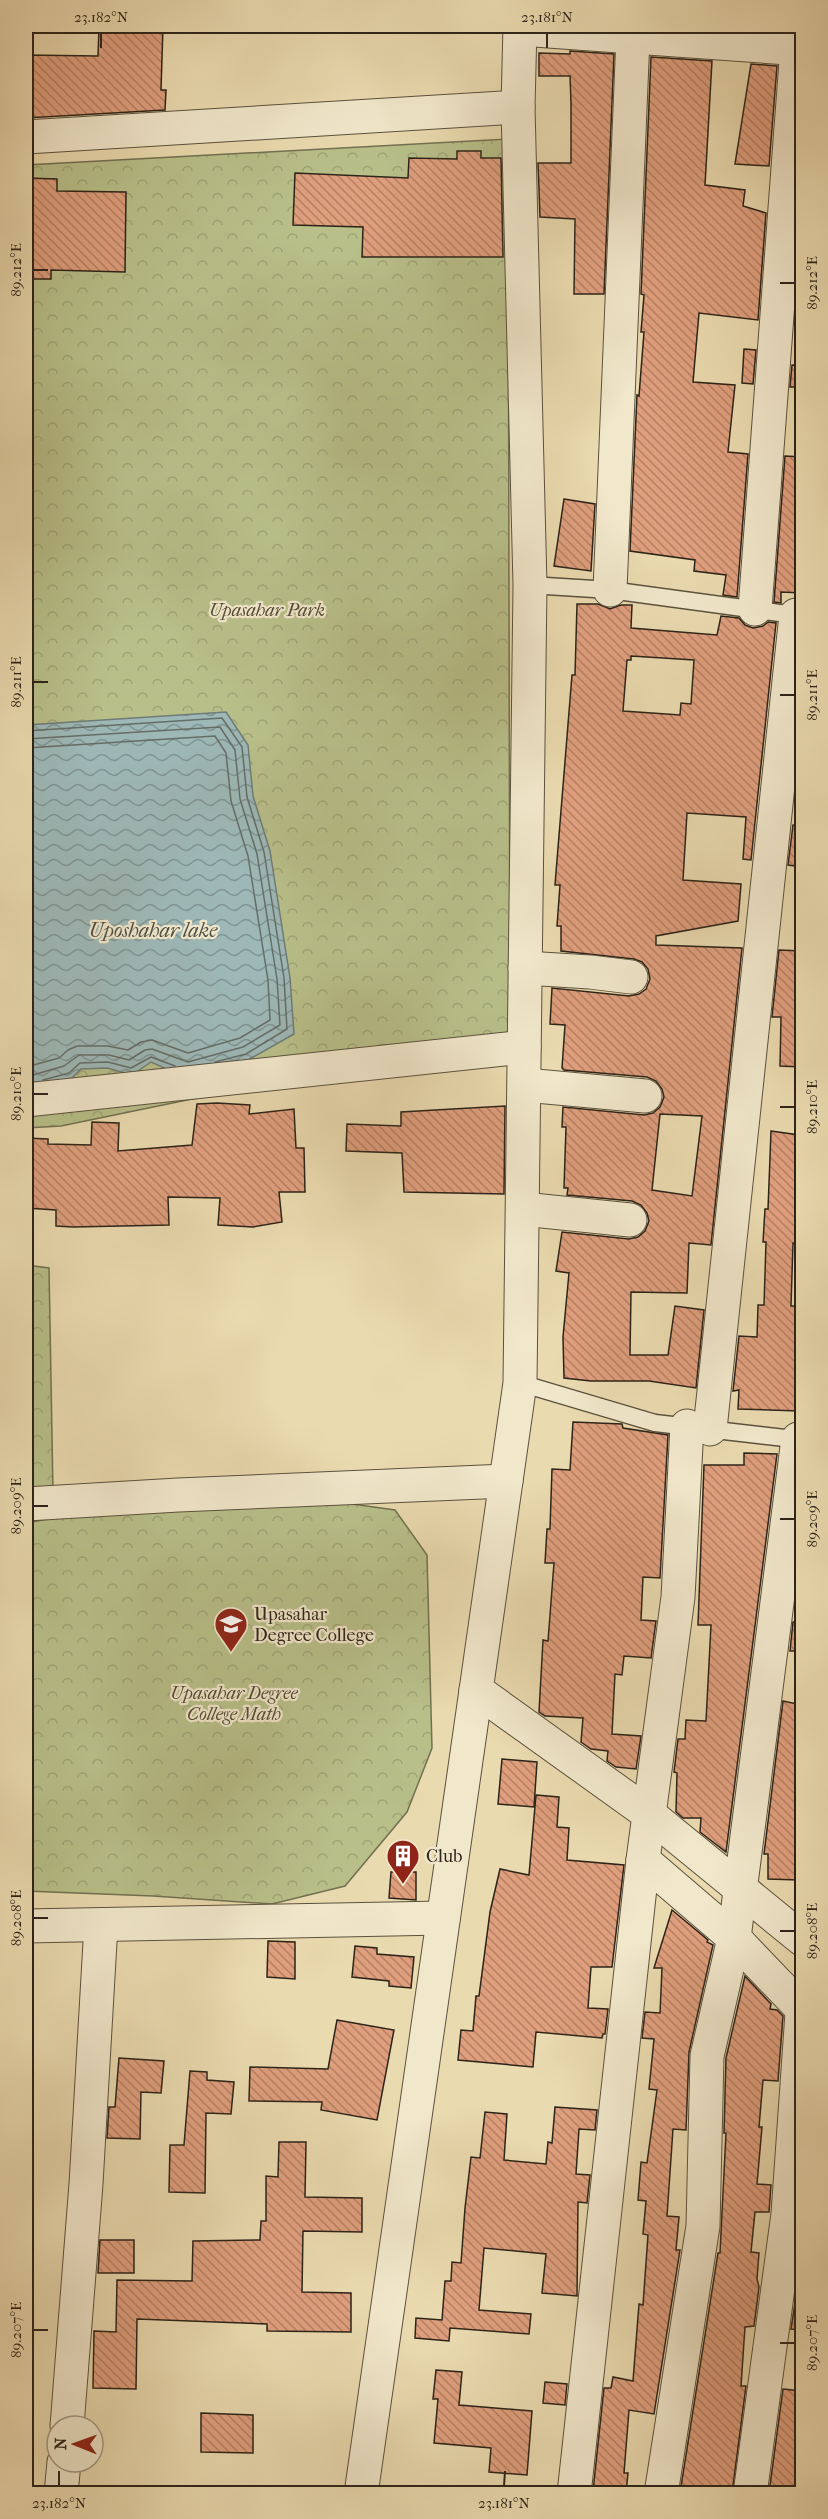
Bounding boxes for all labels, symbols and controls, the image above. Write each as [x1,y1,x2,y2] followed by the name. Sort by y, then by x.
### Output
[74,8,129,26] text: 23.182°N
[521,8,574,26] text: 23.181°N
[7,243,25,297] text: 89.212°E
[803,256,821,310] text: 89.212°E
[209,600,325,621] park label: Upasahar Park
[7,656,25,708] text: 89.211°E
[803,669,821,721] text: 89.211°E
[89,919,218,942] water label: Uposhahar lake
[7,1067,25,1121] text: 89.210°E
[803,1080,821,1134] text: 89.210°E
[7,1478,25,1534] text: 89.209°E
[803,1491,821,1547] text: 89.209°E
[254,1604,374,1646] place label: Upasahar Degree College
[213,1606,249,1653] school or university icon: Upasahar Degree College
[170,1683,299,1725] park label: Upasahar Degree College Math
[385,1838,421,1885] building icon: Club
[426,1846,463,1867] place label: Club
[7,1890,25,1946] text: 89.208°E
[803,1903,821,1959] text: 89.208°E
[7,2302,25,2358] text: 89.207°E
[803,2315,821,2371] text: 89.207°E
[45,2414,105,2474] north arrow
[51,2437,70,2450] text: N
[32,2494,87,2512] text: 23.182°N
[478,2494,531,2512] text: 23.181°N

